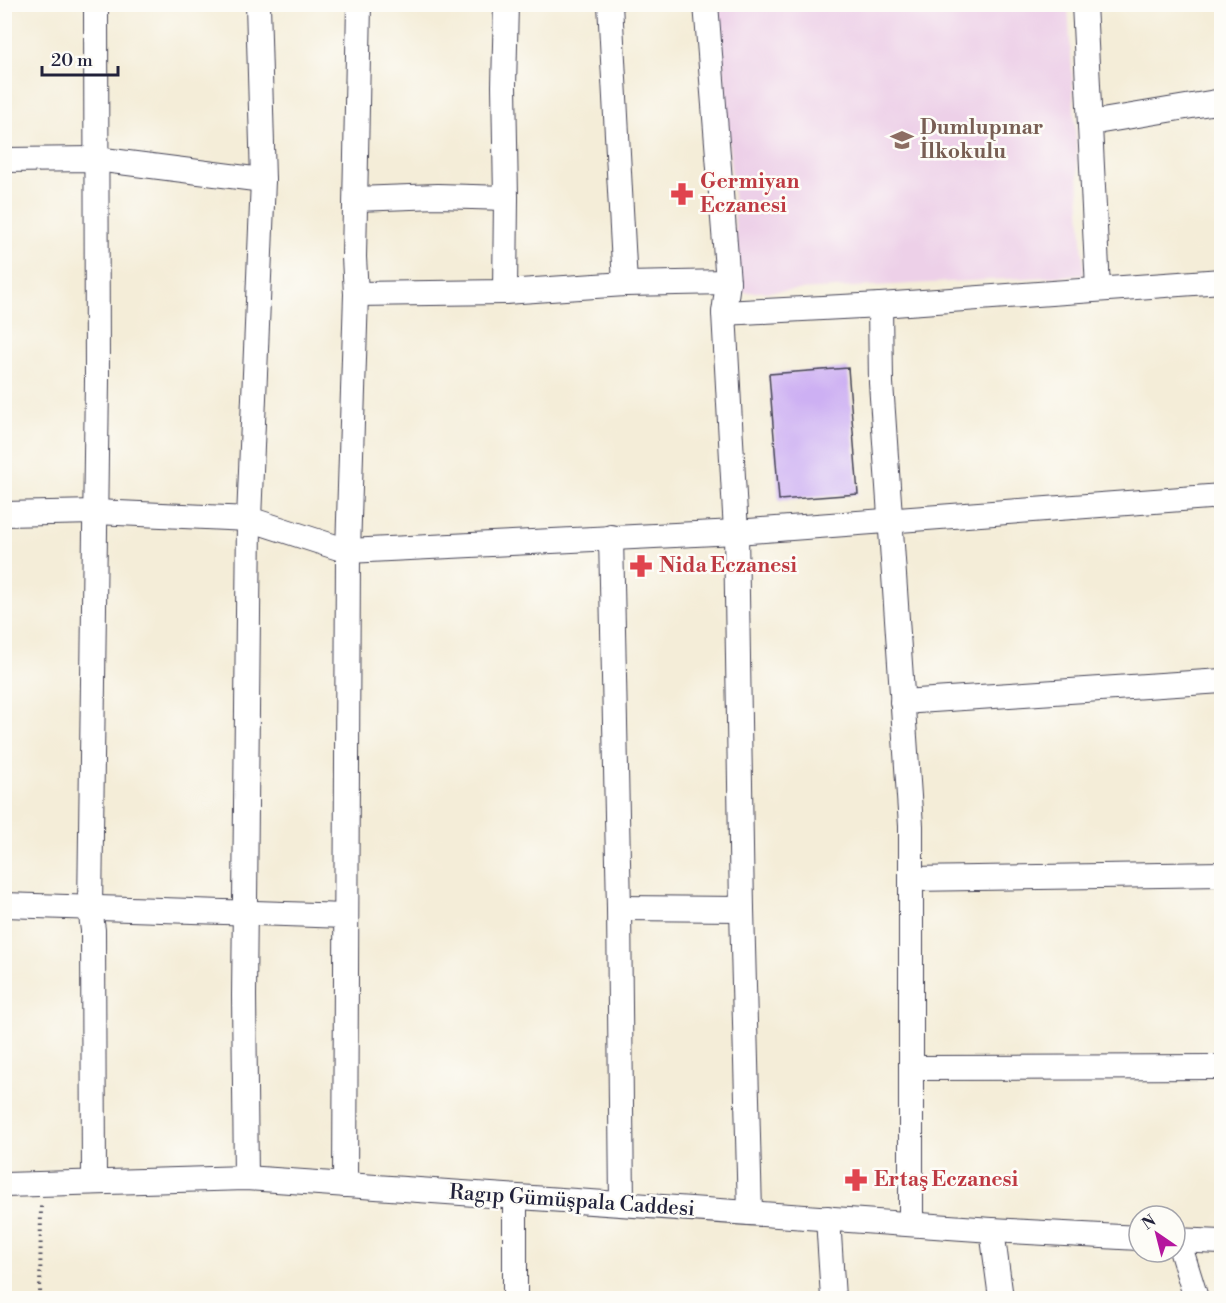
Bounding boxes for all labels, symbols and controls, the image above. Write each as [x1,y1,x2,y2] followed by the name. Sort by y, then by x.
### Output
[42,39,118,77] scale bar
[51,49,93,72] text: 20 m
[920,115,1043,165] place label: Dumlupınar İlkokulu
[889,127,915,153] school or university icon: Dumlupınar İlkokulu
[700,169,799,219] place label: Germiyan Eczanesi
[669,181,695,207] pharmacy icon: Germiyan Eczanesi
[628,553,654,579] pharmacy icon: Nida Eczanesi
[659,553,797,579] place label: Nida Eczanesi
[843,1167,869,1193] pharmacy icon: Ertaş Eczanesi
[874,1167,1019,1193] place label: Ertaş Eczanesi
[448,1179,696,1223] street label: Ragıp Gümüşpala Caddesi
[1127,1204,1187,1264] north arrow
[1138,1211,1160,1234] text: N

